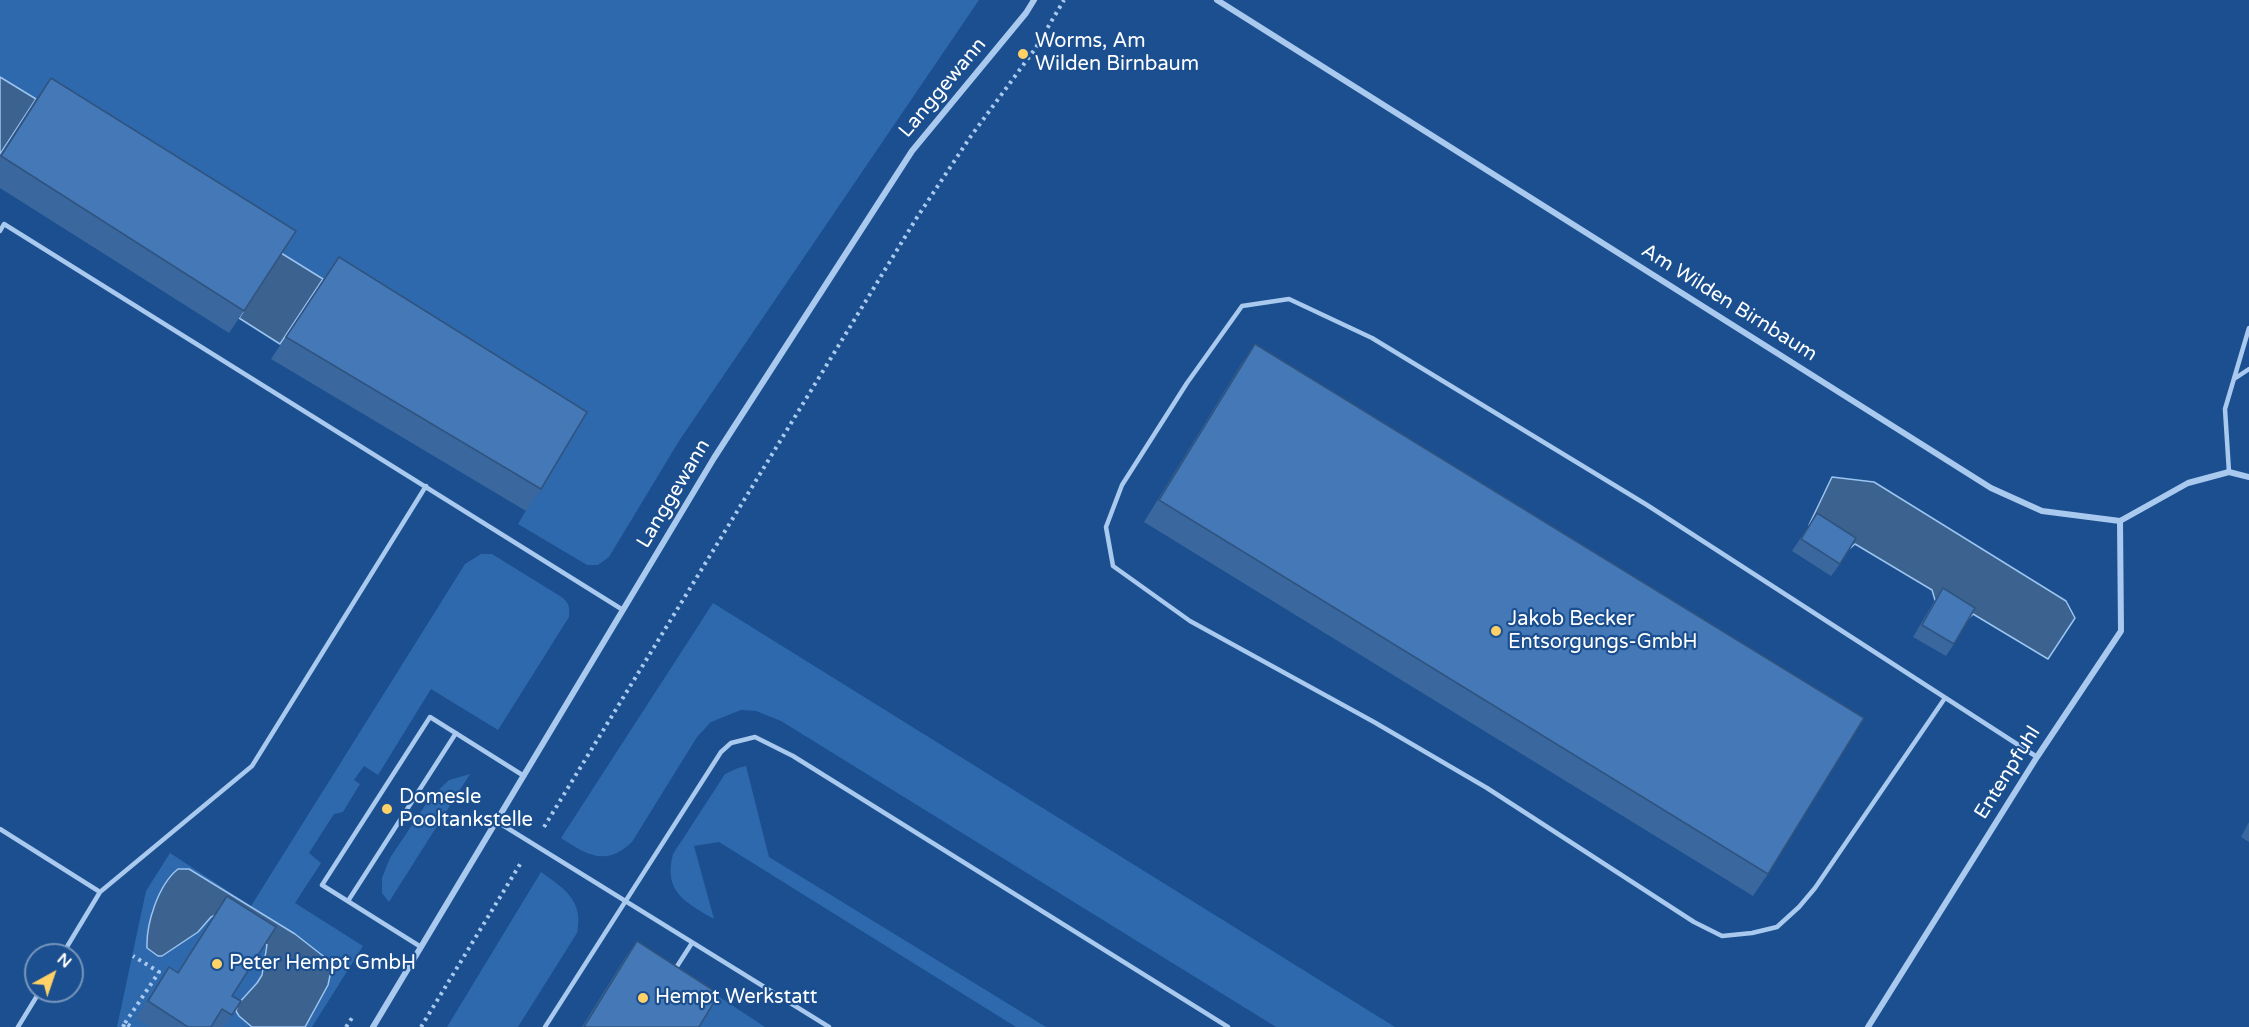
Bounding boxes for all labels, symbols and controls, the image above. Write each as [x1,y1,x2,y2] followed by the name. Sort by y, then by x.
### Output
[1035,30,1199,77] place label: Worms, Am Wilden Birnbaum
[894,33,992,143] street label: Langgewann
[1016,47,1030,61] marker: Worms, Am Wilden Birnbaum
[1637,239,1821,367] street label: Am Wilden Birnbaum
[632,435,716,553] street label: Langgewann
[1508,608,1698,655] place label: Jakob Becker Entsorgungs-GmbH
[1489,624,1503,638] marker: Jakob Becker Entsorgungs-GmbH
[1970,722,2046,824] street label: Entenpfuhl
[399,786,533,833] place label: Domesle Pooltankstelle
[380,802,394,816] marker: Domesle Pooltankstelle
[24,943,84,1003] north arrow
[53,949,76,973] text: N
[229,952,416,976] place label: Peter Hempt GmbH
[210,957,224,971] marker: Peter Hempt GmbH
[655,986,817,1010] place label: Hempt Werkstatt
[636,991,650,1005] marker: Hempt Werkstatt

